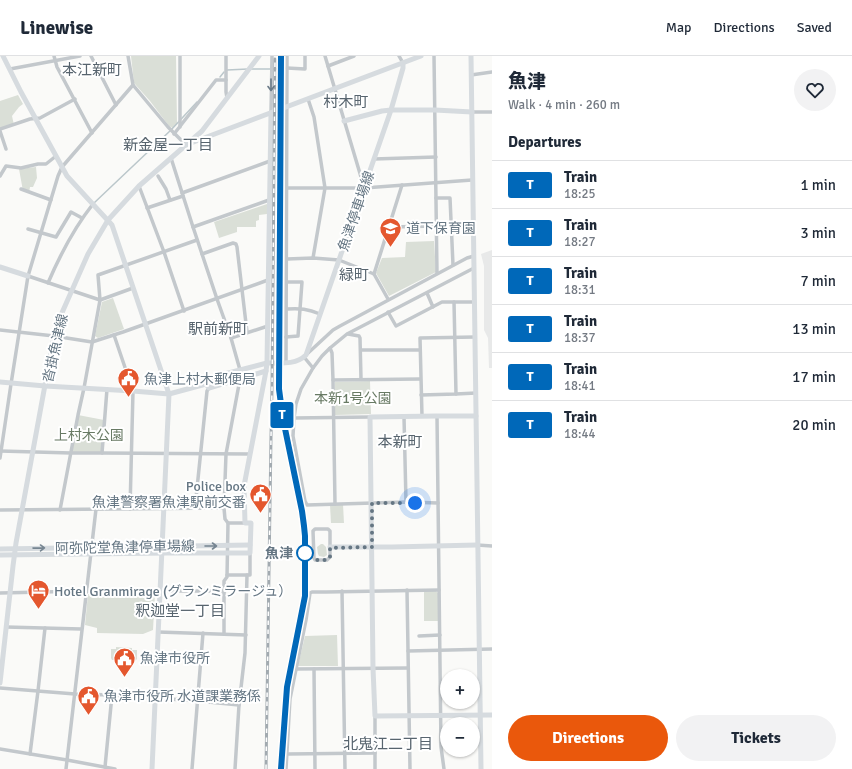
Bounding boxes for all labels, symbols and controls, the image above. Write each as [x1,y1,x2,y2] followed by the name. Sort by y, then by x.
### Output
[20,16,93,40] text: Linewise
[666,19,692,36] text: Map
[714,19,775,36] text: Directions
[797,19,832,36] text: Saved
[62,61,122,79] district label: 本江新町
[794,69,836,111] button: heart
[508,70,546,94] text: 魚津
[267,78,275,91] one-way arrow
[323,93,369,111] district label: 村木町
[508,97,620,113] text: Walk · 4 min · 260 m
[508,133,581,151] text: Departures
[123,136,213,154] district label: 新金屋一丁目
[564,168,597,186] text: Train
[335,169,378,254] street label: 魚津停車場線
[526,176,534,193] text: T
[800,176,836,194] text: 1 min
[564,186,596,202] text: 18:25
[378,215,404,248] school or university icon: 道下保育園
[564,216,597,234] text: Train
[406,220,476,237] place label: 道下保育園
[526,224,534,241] text: T
[800,224,836,242] text: 3 min
[564,234,596,250] text: 18:27
[564,264,597,282] text: Train
[339,266,369,284] district label: 緑町
[526,272,534,289] text: T
[800,272,836,290] text: 7 min
[564,282,596,298] text: 18:31
[39,312,72,384] street label: 沓掛魚津線
[564,312,597,330] text: Train
[188,320,248,338] district label: 駅前新町
[526,320,534,337] text: T
[792,320,836,338] text: 13 min
[564,330,596,346] text: 18:37
[564,360,597,378] text: Train
[115,366,141,399] public building icon: 魚津上村木郵便局
[526,368,534,385] text: T
[792,368,836,386] text: 17 min
[144,371,256,388] place label: 魚津上村木郵便局
[564,378,596,394] text: 18:41
[314,390,392,407] park label: 本新1号公園
[269,402,295,428] line badge: T
[278,406,286,423] text: T
[564,408,597,426] text: Train
[526,416,534,433] text: T
[792,416,836,434] text: 20 min
[564,426,596,442] text: 18:44
[54,427,124,444] park label: 上村木公園
[377,433,423,451] district label: 本新町
[92,478,247,511] place label: Police box 魚津警察署魚津駅前交番
[248,481,274,514] public building icon: Police box 魚津警察署魚津駅前交番
[405,493,425,513] your location
[55,538,195,557] street label: 阿弥陀堂魚津停車場線
[204,542,217,550] one-way arrow
[32,544,45,552] one-way arrow
[296,544,314,562] marker: 魚津
[265,545,293,562] place label: 魚津
[26,578,52,611] hotel icon: Hotel Granmirage (グランミラージュ）
[54,583,292,600] place label: Hotel Granmirage (グランミラージュ）
[135,602,225,620] district label: 釈迦堂一丁目
[111,645,137,678] public building icon: 魚津市役所
[140,650,210,667] place label: 魚津市役所
[440,669,480,757] map controls
[440,669,480,709] button: +
[75,683,101,716] public building icon: 魚津市役所 水道課業務係
[104,688,261,705] place label: 魚津市役所 水道課業務係
[508,715,668,761] button: Directions
[676,715,836,761] button: Tickets
[440,717,480,757] button: −
[343,735,433,753] district label: 北鬼江二丁目

